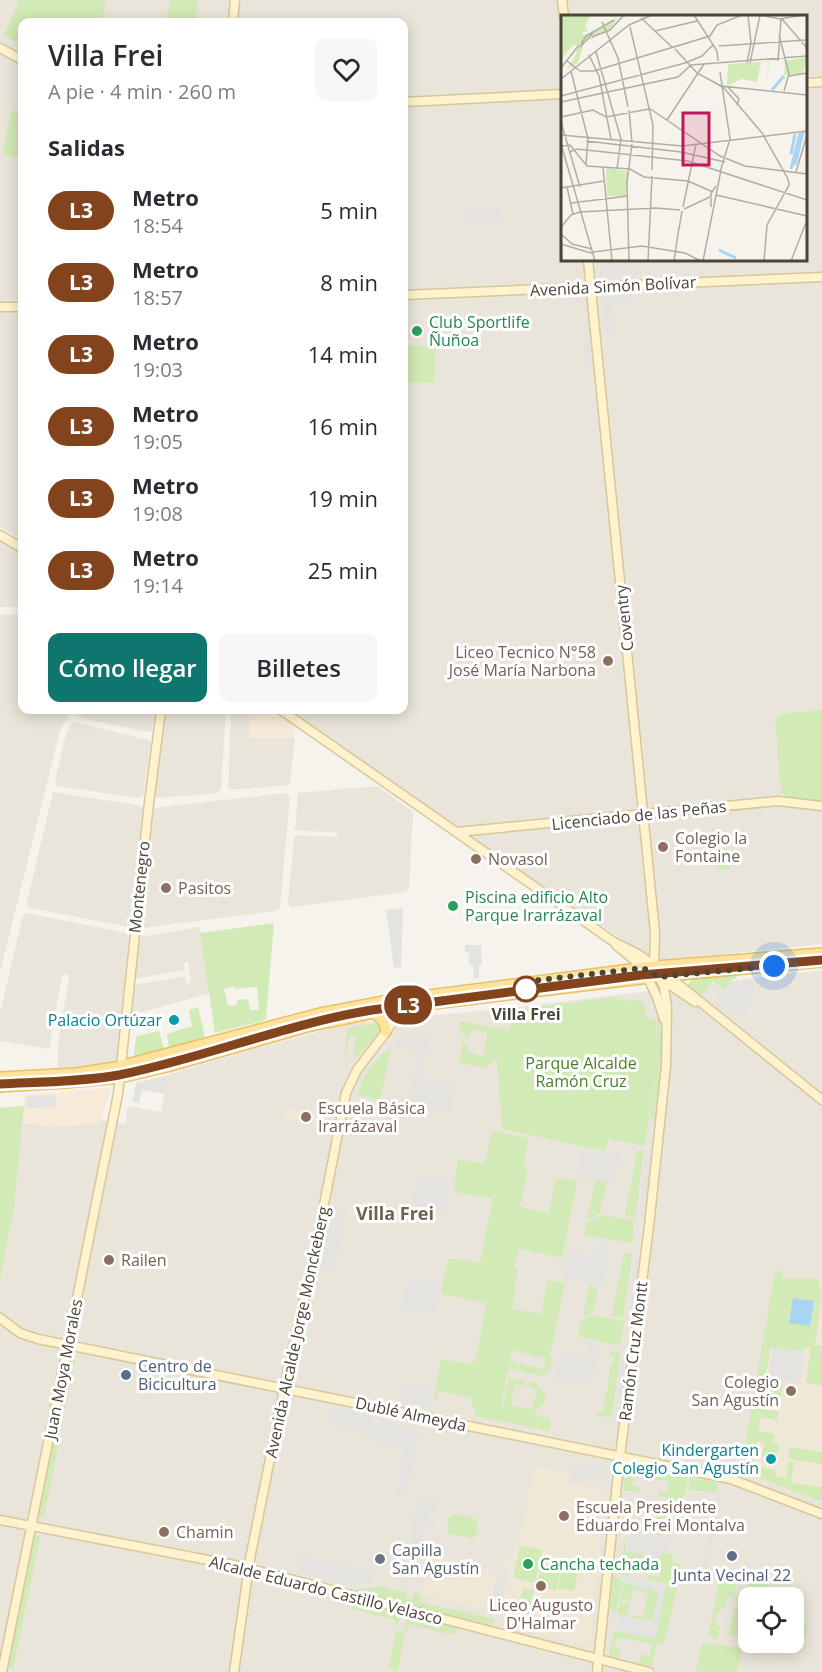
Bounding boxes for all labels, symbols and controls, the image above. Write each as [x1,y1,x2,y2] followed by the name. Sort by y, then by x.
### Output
[561,15,807,261] inset map
[48,36,163,74] text: Villa Frei
[315,38,378,101] button: heart
[48,78,236,105] text: A pie · 4 min · 260 m
[48,132,125,162] text: Salidas
[132,182,199,212] text: Metro
[320,195,378,225] text: 5 min
[69,196,93,224] text: L3
[132,212,183,239] text: 18:54
[132,254,199,284] text: Metro
[320,267,378,297] text: 8 min
[69,268,93,296] text: L3
[529,271,697,301] street label: Avenida Simón Bolívar
[132,284,183,311] text: 18:57
[429,311,530,351] place label: Club Sportlife Ñuñoa
[410,324,424,338] marker: Club Sportlife Ñuñoa
[132,326,199,356] text: Metro
[308,339,378,369] text: 14 min
[69,340,93,368] text: L3
[132,356,183,383] text: 19:03
[132,398,199,428] text: Metro
[308,411,378,441] text: 16 min
[69,412,93,440] text: L3
[132,428,183,455] text: 19:05
[132,470,199,500] text: Metro
[308,483,378,513] text: 19 min
[69,484,93,512] text: L3
[132,500,183,527] text: 19:08
[132,542,199,572] text: Metro
[308,555,378,585] text: 25 min
[69,556,93,584] text: L3
[132,572,183,599] text: 19:14
[609,583,638,652] street label: Coventry
[48,633,207,702] button: Cómo llegar
[219,633,378,702] button: Billetes
[447,641,596,681] place label: Liceo Tecnico N°58 José María Narbona
[601,654,615,668] marker: Liceo Tecnico N°58 José María Narbona
[551,795,727,835] street label: Licenciado de las Peñas
[675,827,747,867] place label: Colegio la Fontaine
[123,840,155,934] street label: Montenegro
[656,840,670,854] marker: Colegio la Fontaine
[488,848,548,870] place label: Novasol
[469,852,483,866] marker: Novasol
[178,877,231,899] place label: Pasitos
[159,881,173,895] marker: Pasitos
[465,886,608,926] place label: Piscina edificio Alto Parque Irarrázaval
[446,899,460,913] marker: Piscina edificio Alto Parque Irarrázaval
[759,951,789,981] your location
[513,976,539,1002] marker: Villa Frei
[381,986,435,1024] line badge: L3
[396,991,420,1019] text: L3
[491,1003,561,1025] place label: Villa Frei
[48,1009,162,1031] place label: Palacio Ortúzar
[167,1013,181,1027] marker: Palacio Ortúzar
[525,1052,637,1092] park label: Parque Alcalde Ramón Cruz
[318,1097,426,1137] place label: Escuela Básica Irarrázaval
[299,1110,313,1124] marker: Escuela Básica Irarrázaval
[356,1201,434,1225] district label: Villa Frei
[260,1204,335,1460] street label: Avenida Alcalde Jorge Monckeberg
[121,1249,167,1271] place label: Railen
[102,1253,116,1267] marker: Railen
[614,1280,653,1422] street label: Ramón Cruz Montt
[38,1297,87,1443] street label: Juan Moya Morales
[138,1355,217,1395] place label: Centro de Bicicultura
[119,1368,133,1382] marker: Centro de Bicicultura
[692,1371,779,1411] place label: Colegio San Agustín
[784,1384,798,1398] marker: Colegio San Agustín
[353,1391,469,1437] street label: Dublé Almeyda
[612,1439,759,1479] place label: Kindergarten Colegio San Agustín
[764,1452,778,1466] marker: Kindergarten Colegio San Agustín
[576,1496,745,1536] place label: Escuela Presidente Eduardo Frei Montalva
[557,1509,571,1523] marker: Escuela Presidente Eduardo Frei Montalva
[176,1521,233,1543] place label: Chamin
[157,1525,171,1539] marker: Chamin
[392,1539,479,1579] place label: Capilla San Agustín
[725,1549,739,1563] marker: Junta Vecinal 22
[207,1550,445,1630] street label: Alcalde Eduardo Castillo Velasco
[373,1552,387,1566] marker: Capilla San Agustín
[540,1553,659,1575] place label: Cancha techada
[521,1557,535,1571] marker: Cancha techada
[671,1564,791,1586] place label: Junta Vecinal 22
[534,1579,548,1593] marker: Liceo Augusto D'Halmar
[738,1587,804,1653] map controls
[738,1587,804,1653] button: locate
[489,1594,593,1634] place label: Liceo Augusto D'Halmar

